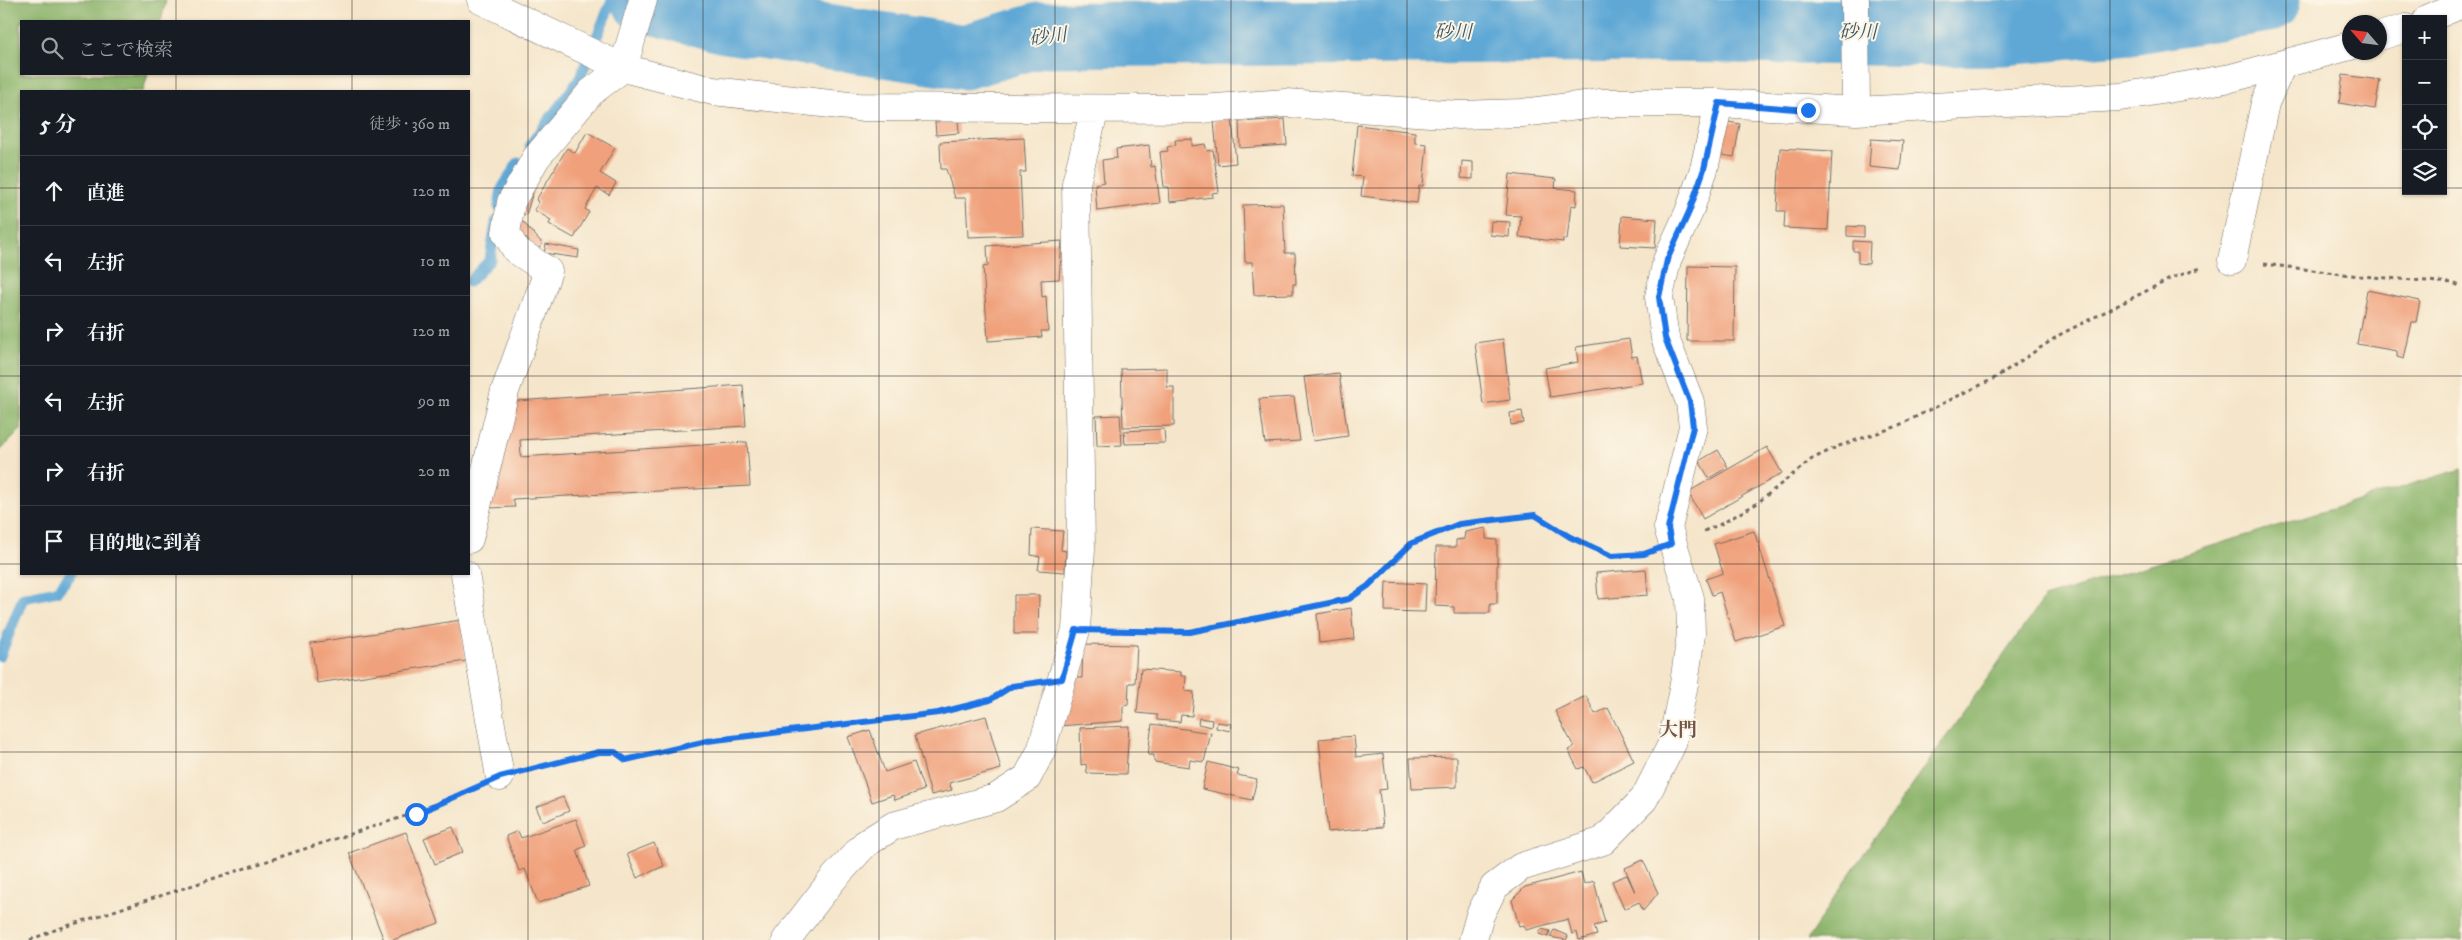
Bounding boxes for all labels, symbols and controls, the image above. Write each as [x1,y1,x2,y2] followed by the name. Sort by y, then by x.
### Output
[2342,15,2387,60] north arrow
[2402,15,2447,195] map controls
[2402,15,2447,60] button: +
[20,20,470,75] search box
[1434,21,1474,44] water label: 砂川
[1839,21,1879,44] water label: 砂川
[1028,23,1070,50] water label: 砂川
[38,34,66,62] icon: search
[78,39,173,62] text: ここで検索
[2402,60,2447,105] button: −
[1797,99,1820,122] route end
[2402,105,2447,150] button: locate
[40,112,76,138] text: 5 分
[369,114,450,134] text: 徒歩 · 360 m
[2402,150,2447,195] button: layers
[40,177,68,205] icon: ahead
[412,181,450,201] text: 120 m
[87,182,125,205] text: 直進
[40,247,68,275] icon: left
[420,251,450,271] text: 10 m
[87,252,125,275] text: 左折
[40,317,68,345] icon: right
[412,321,450,341] text: 120 m
[87,322,125,345] text: 右折
[40,387,68,415] icon: left
[418,391,450,411] text: 90 m
[87,392,125,415] text: 左折
[40,457,68,485] icon: right
[418,461,450,481] text: 20 m
[87,462,125,485] text: 右折
[40,527,68,555] icon: arrive
[87,532,201,555] text: 目的地に到着
[1659,719,1697,742] district label: 大門
[405,803,428,826] route start

